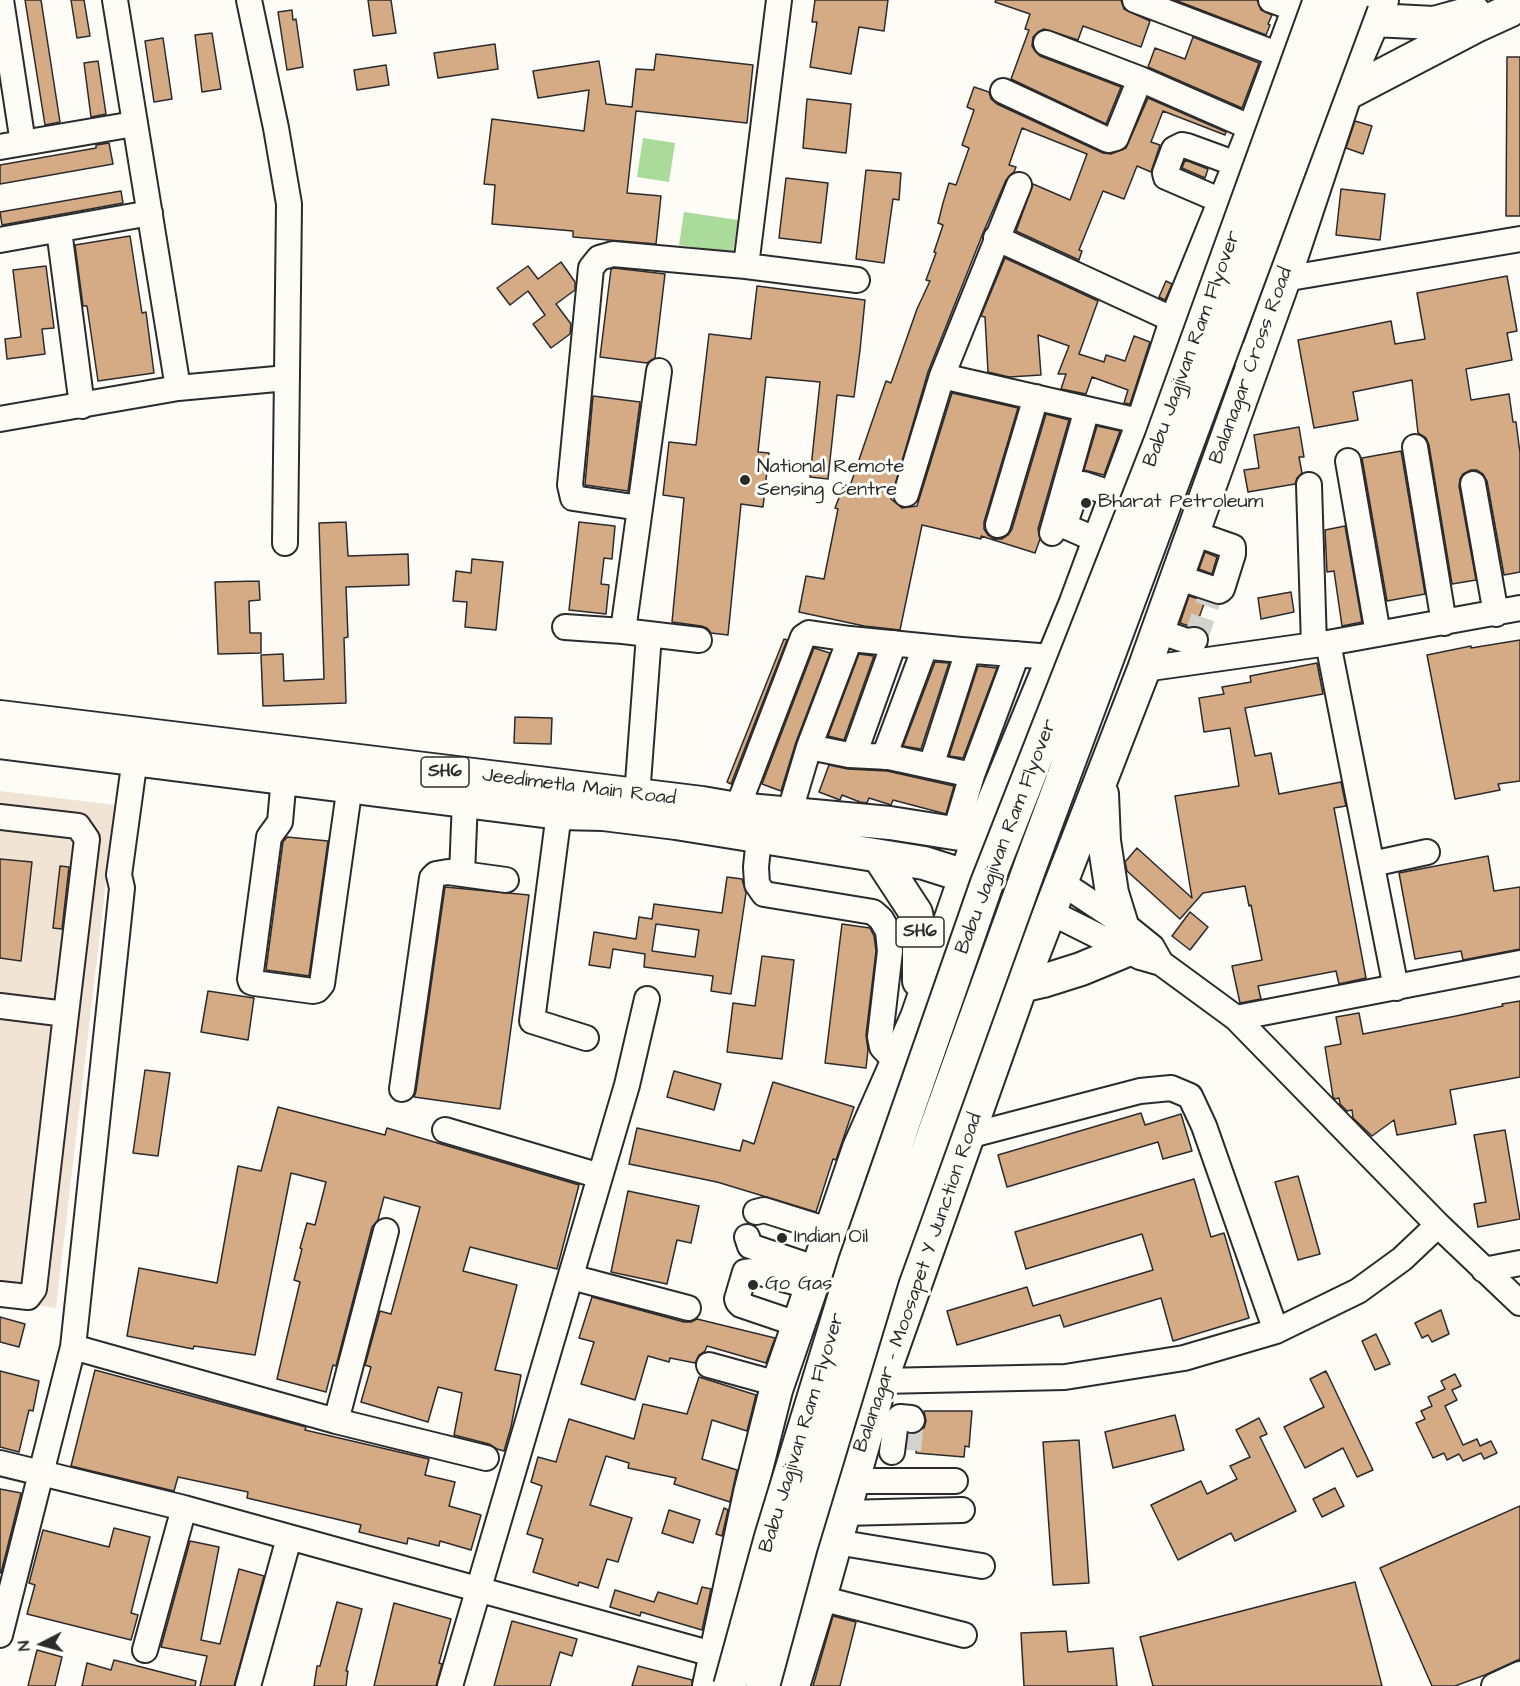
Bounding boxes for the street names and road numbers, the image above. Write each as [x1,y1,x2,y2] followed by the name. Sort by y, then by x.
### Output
[1139,228,1247,470] street label: Babu Jagjivan Ram Flyover
[1205,264,1299,468] street label: Balanagar Cross Road
[951,716,1063,958] street label: Babu Jagjivan Ram Flyover
[421,757,469,787] road number: SH6
[481,764,677,812] street label: Jeedimetla Main Road
[896,917,944,947] road number: SH6
[849,1110,989,1456] street label: Balanagar - Moosapet Y Junction Road
[755,1310,851,1556] street label: Babu Jagjivan Ram Flyover

